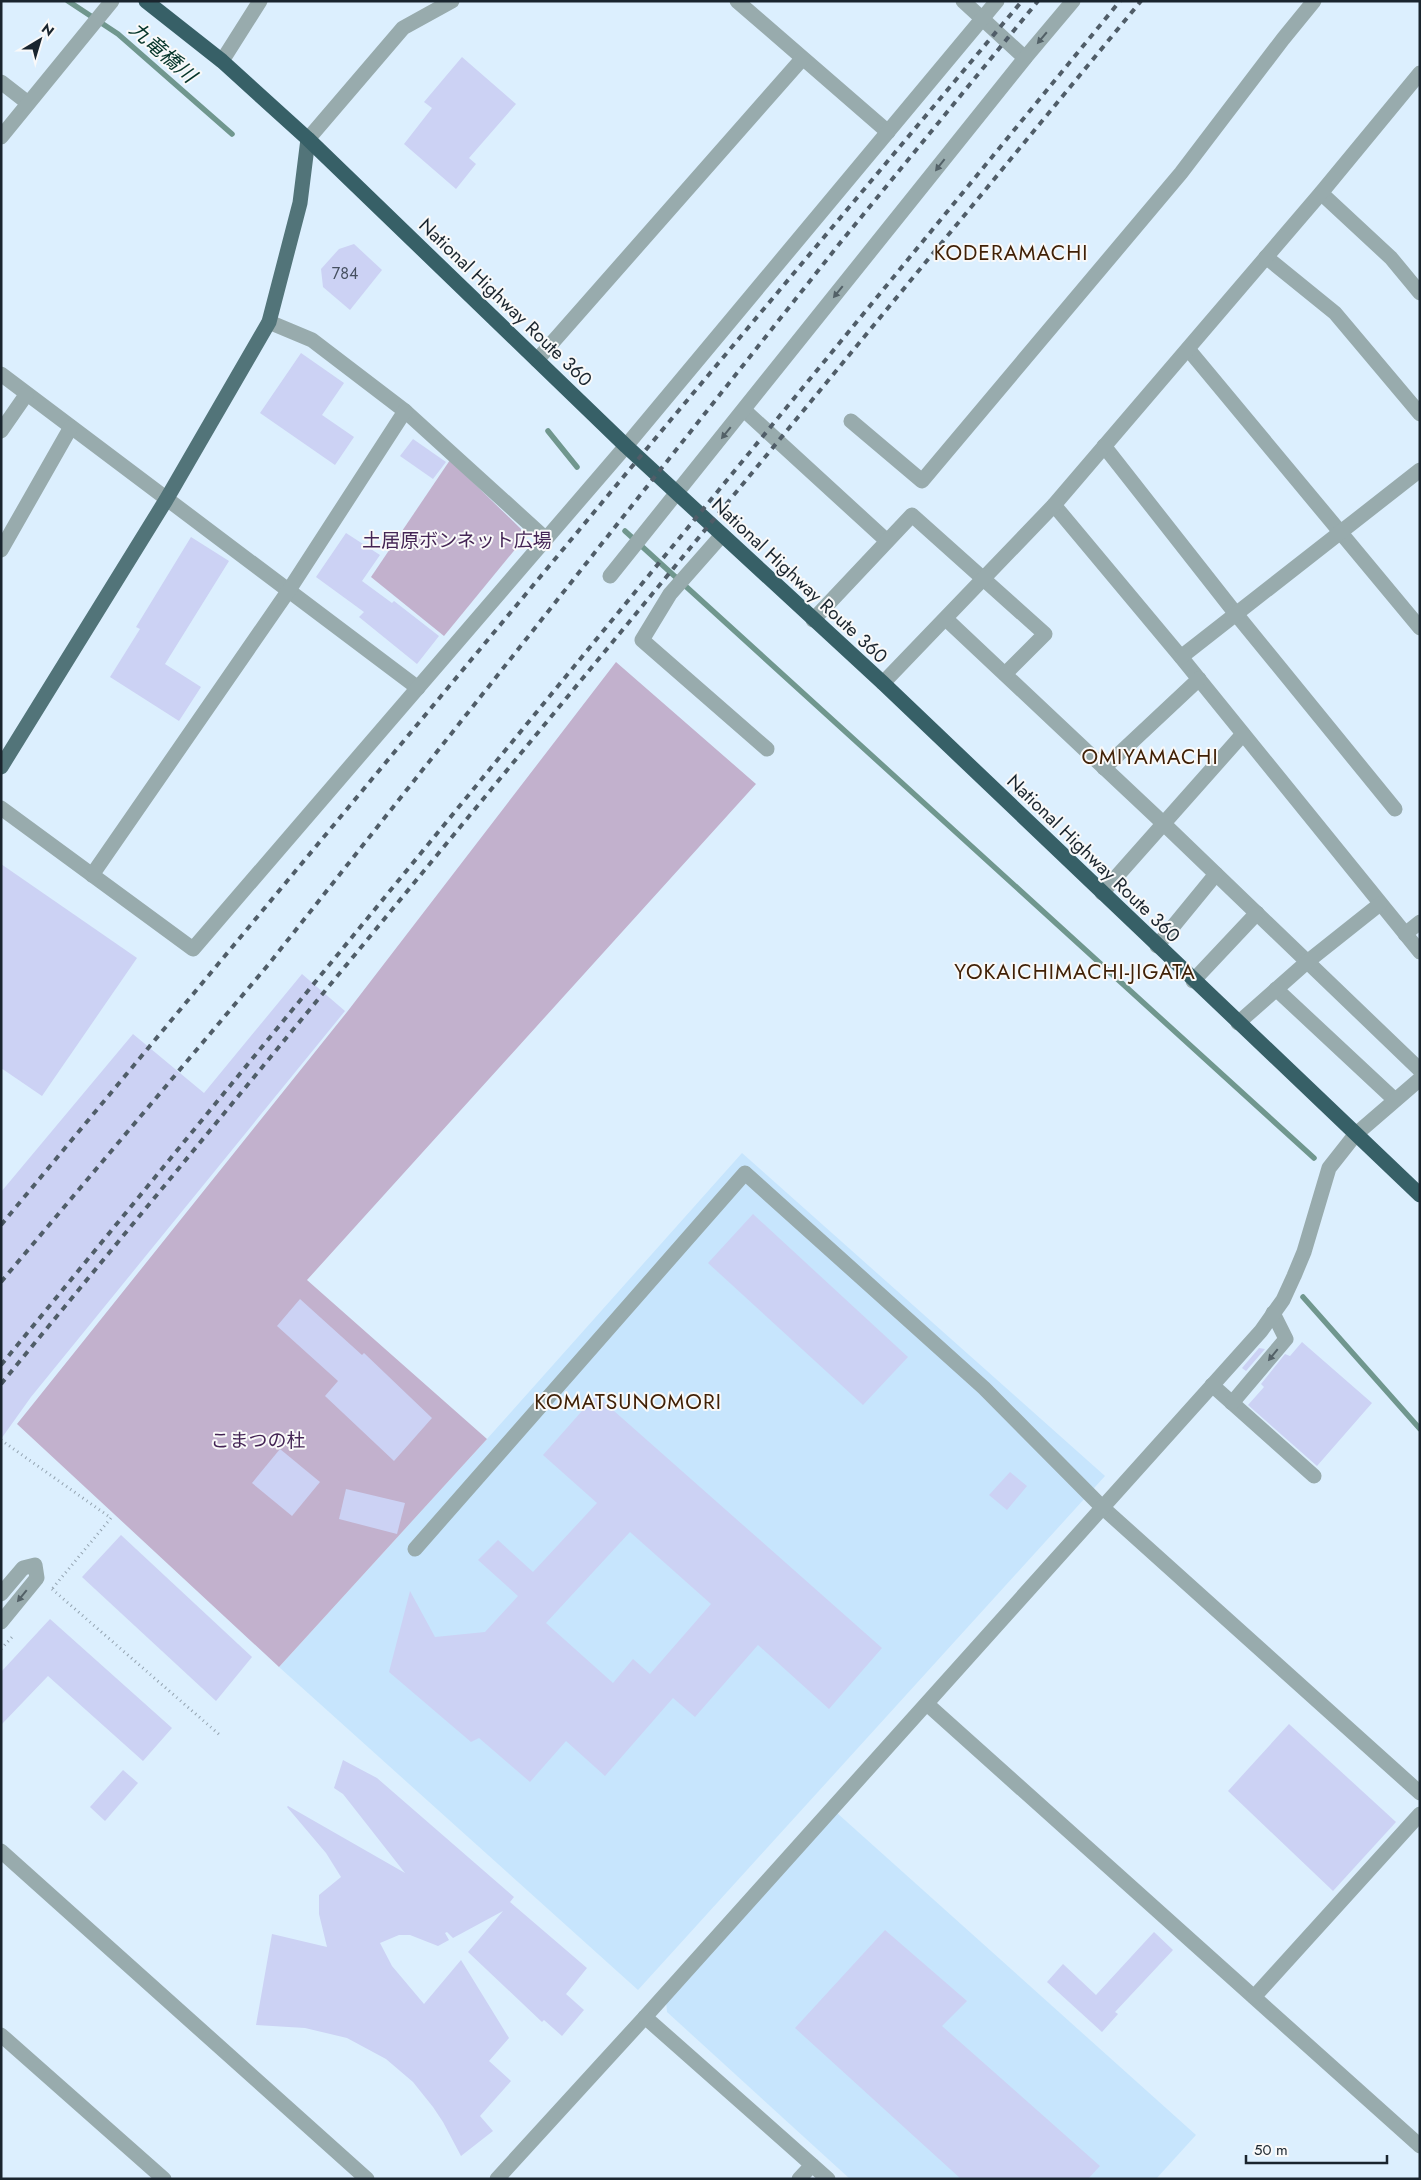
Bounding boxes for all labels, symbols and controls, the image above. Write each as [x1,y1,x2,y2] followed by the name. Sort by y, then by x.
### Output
[15,15,65,65] north arrow
[123,15,204,91] water label: 九竜橋川
[37,18,59,41] text: N
[1036,32,1047,45] one-way arrow
[934,158,945,171] one-way arrow
[413,212,598,393] street label: National Highway Route 360
[934,238,1088,268] district label: KODERAMACHI
[332,262,358,285] house number: 784
[833,285,844,298] one-way arrow
[720,426,731,439] one-way arrow
[706,491,894,669] street label: National Highway Route 360
[362,527,552,554] park label: 土居原ボンネット広場
[1081,742,1219,772] district label: OMIYAMACHI
[1001,768,1186,949] street label: National Highway Route 360
[954,957,1196,987] district label: YOKAICHIMACHI-JIGATA
[1268,1348,1279,1361] one-way arrow
[534,1387,722,1417] district label: KOMATSUNOMORI
[210,1427,306,1454] park label: こまつの杜
[17,1590,28,1603] one-way arrow
[1246,2132,1387,2164] scale bar
[1254,2139,1288,2161] text: 50 m

